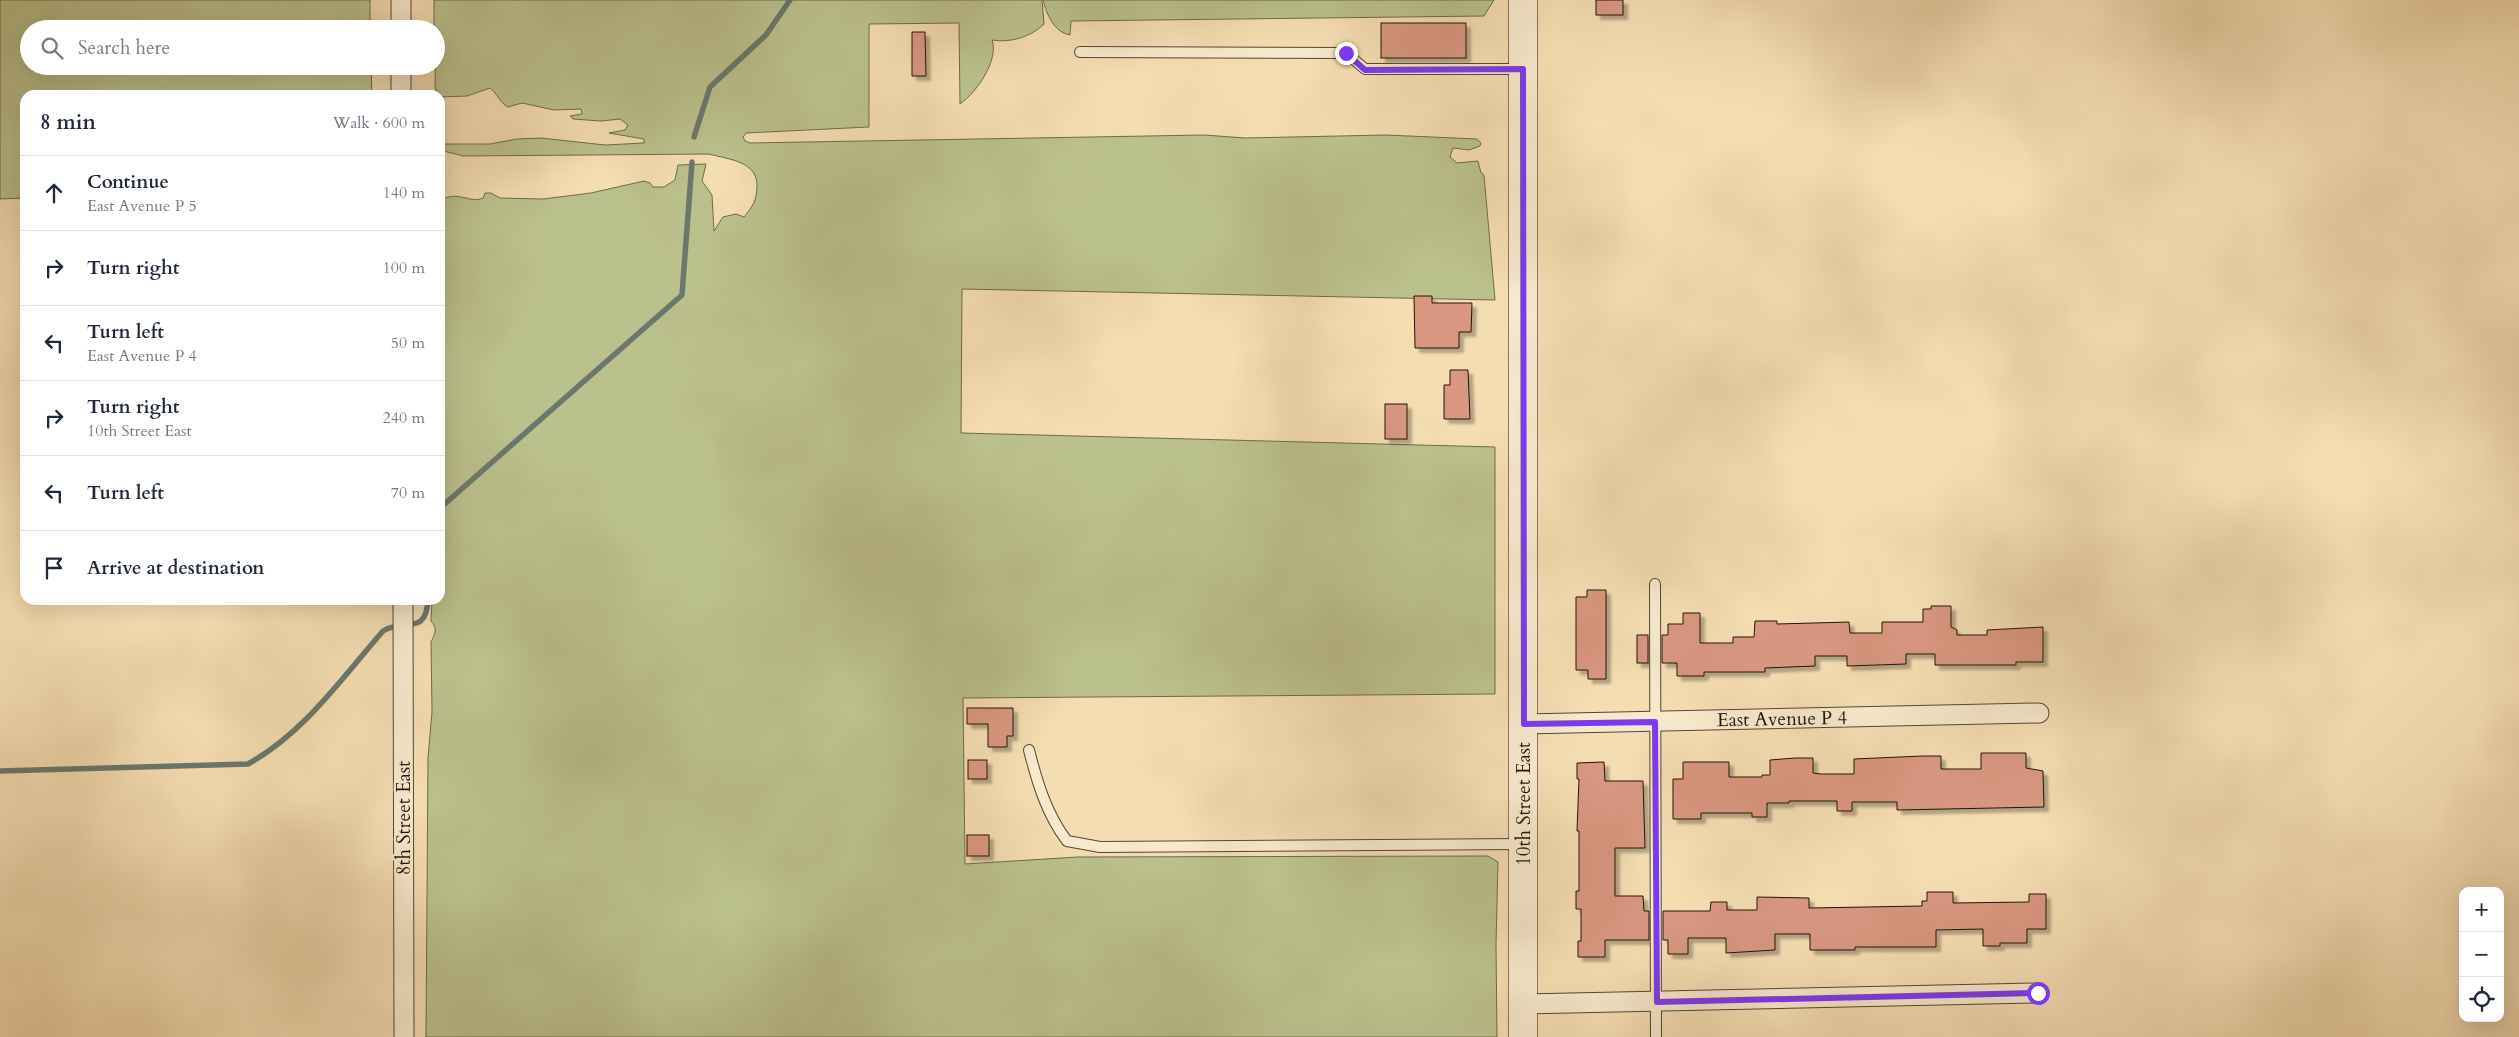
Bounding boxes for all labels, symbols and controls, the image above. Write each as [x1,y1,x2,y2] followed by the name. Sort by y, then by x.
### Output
[20,20,445,75] search box
[38,34,66,62] icon: search
[78,35,170,61] text: Search here
[1335,42,1358,65] route end
[40,108,96,137] text: 8 min
[333,112,425,134] text: Walk · 600 m
[87,169,169,195] text: Continue
[40,179,68,207] icon: ahead
[383,182,425,204] text: 140 m
[87,195,197,217] text: East Avenue P 5
[40,254,68,282] icon: right
[87,255,179,281] text: Turn right
[383,257,425,279] text: 100 m
[87,319,164,345] text: Turn left
[40,329,68,357] icon: left
[391,332,425,354] text: 50 m
[87,345,197,367] text: East Avenue P 4
[87,394,179,420] text: Turn right
[40,404,68,432] icon: right
[383,407,425,429] text: 240 m
[87,420,192,442] text: 10th Street East
[40,479,68,507] icon: left
[87,480,164,506] text: Turn left
[391,482,425,504] text: 70 m
[40,554,68,582] icon: arrive
[87,555,264,581] text: Arrive at destination
[1717,705,1848,733] street label: East Avenue P 4
[1511,742,1537,866] street label: 10th Street East
[391,761,417,875] street label: 8th Street East
[2459,887,2504,1022] map controls
[2459,887,2504,932] button: +
[2459,932,2504,977] button: −
[2459,977,2504,1022] button: locate
[2027,982,2050,1005] route start

